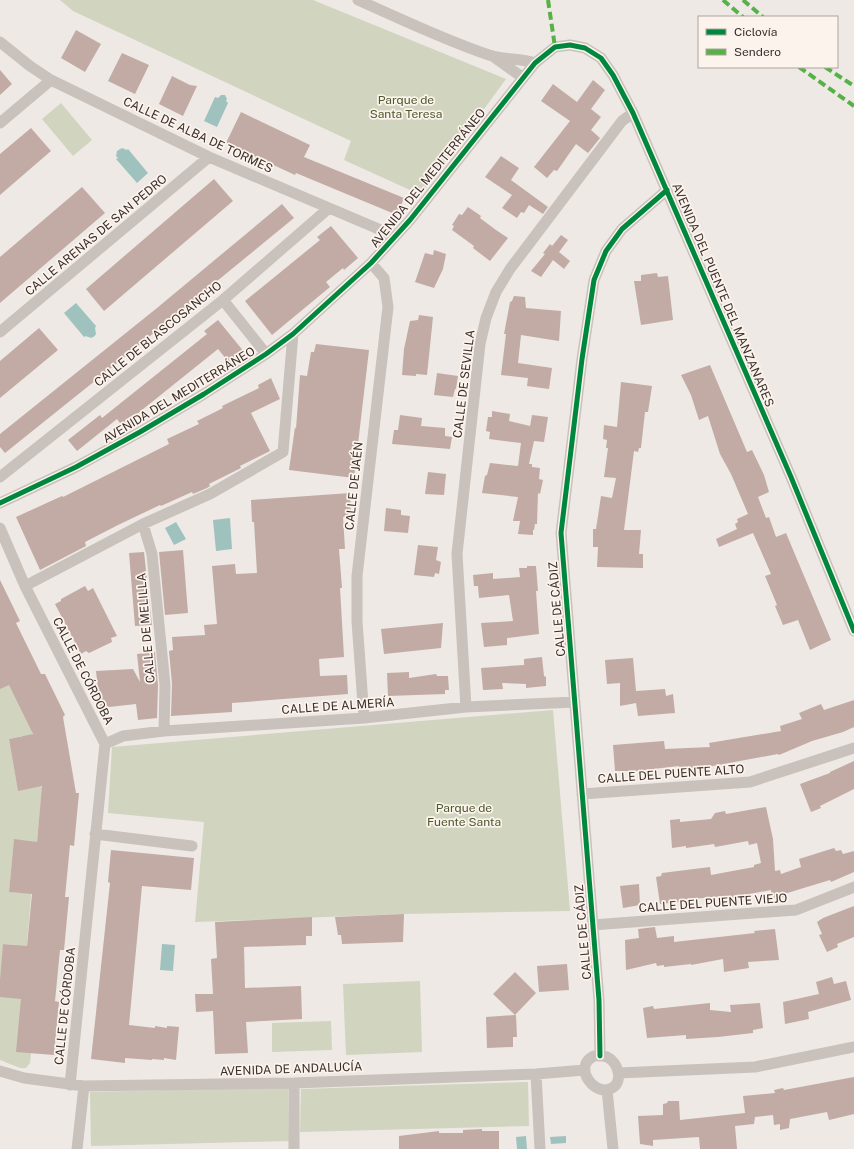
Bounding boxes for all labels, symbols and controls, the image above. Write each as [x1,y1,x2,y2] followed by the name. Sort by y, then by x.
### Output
[698,16,838,68] legend
[734,25,777,39] text: Ciclovía
[734,45,781,59] text: Sendero
[370,93,442,121] park label: Parque de Santa Teresa
[121,94,275,176] street label: CALLE DE ALBA DE TORMES
[368,105,489,250] street label: AVENIDA DEL MEDITERRÁNEO
[22,171,170,298] street label: CALLE ARENAS DE SAN PEDRO
[669,181,777,409] street label: AVENIDA DEL PUENTE DEL MANZANARES
[92,278,225,390] street label: CALLE DE BLASCOSANCHO
[450,329,478,439] street label: CALLE DE SEVILLA
[100,344,258,446] street label: AVENIDA DEL MEDITERRÁNEO
[342,441,366,531] street label: CALLE DE JAÉN
[546,560,568,657] street label: CALLE DE CÁDIZ
[134,572,158,684] street label: CALLE DE MELILLA
[50,615,116,727] street label: CALLE DE CÓRDOBA
[281,695,395,717] street label: CALLE DE ALMERÍA
[597,762,745,786] street label: CALLE DEL PUENTE ALTO
[427,801,501,829] park label: Parque de Fuente Santa
[572,883,594,980] street label: CALLE DE CÁDIZ
[638,891,788,915] street label: CALLE DEL PUENTE VIEJO
[52,946,78,1066] street label: CALLE DE CÓRDOBA
[219,1059,363,1078] street label: AVENIDA DE ANDALUCÍA

